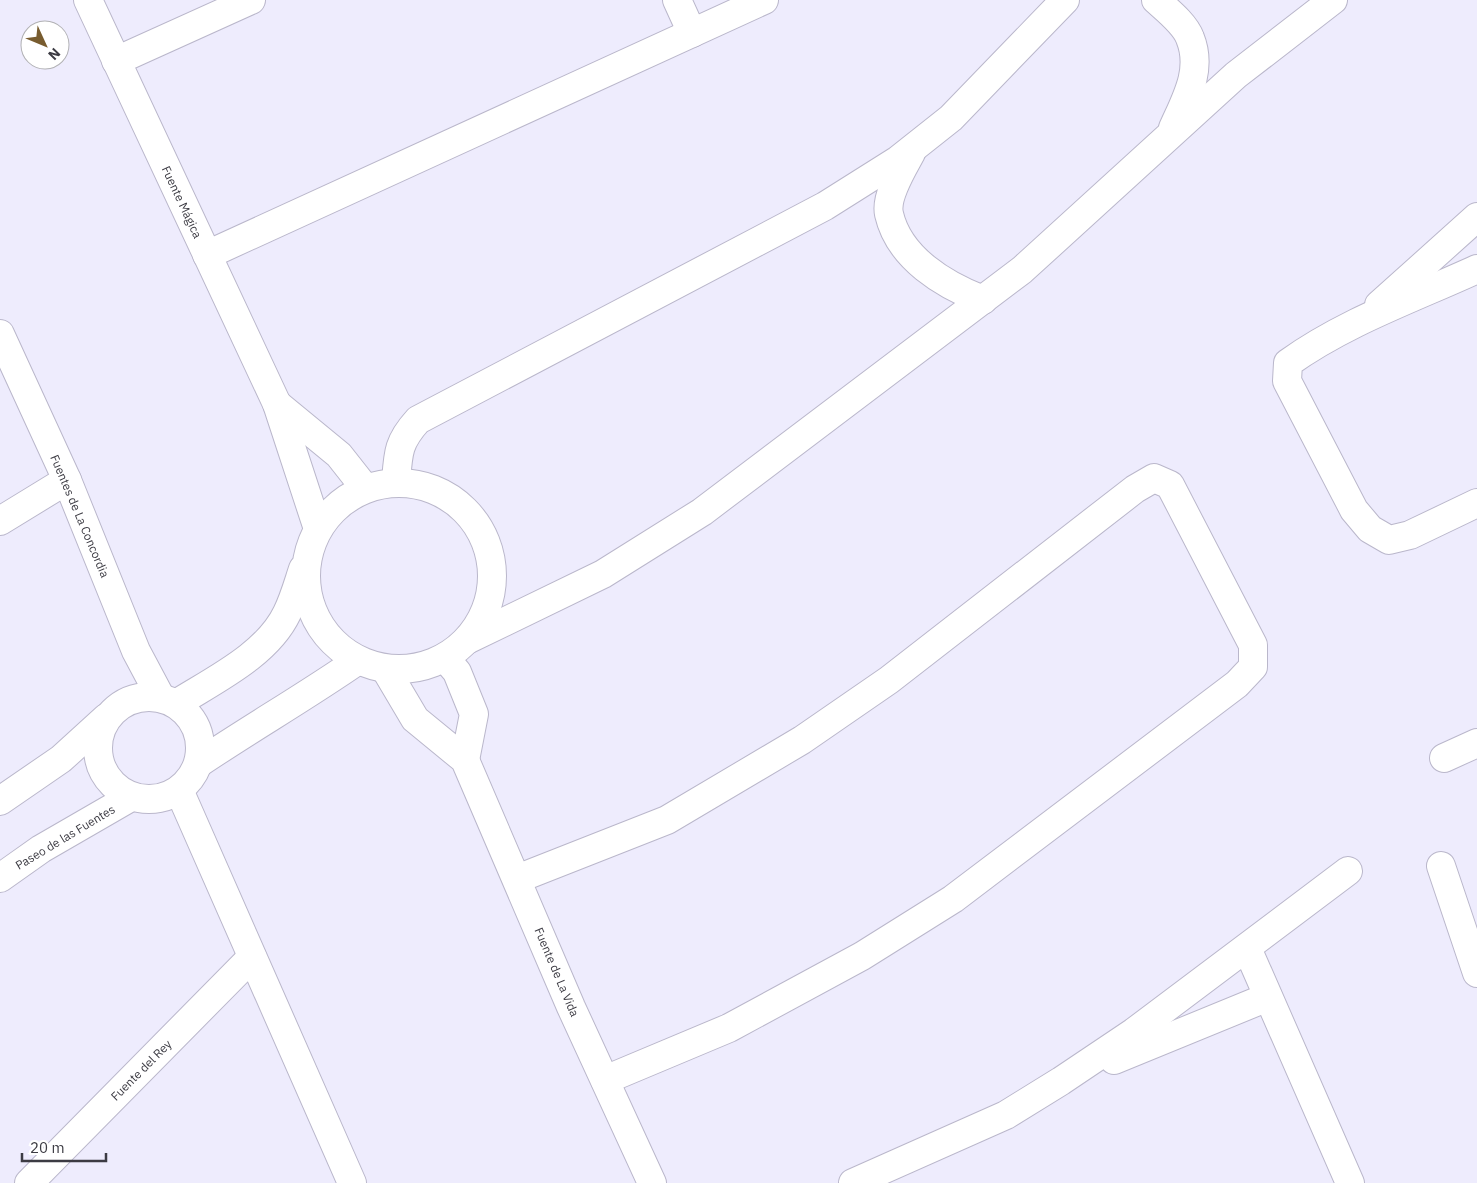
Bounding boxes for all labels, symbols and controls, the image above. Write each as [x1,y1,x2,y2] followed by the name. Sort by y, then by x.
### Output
[20,20,70,70] north arrow
[44,44,64,64] text: N
[159,163,206,241] street label: Fuente Mágica
[47,452,113,580] street label: Fuentes de La Concordia
[12,801,118,873] street label: Paseo de las Fuentes
[531,925,583,1019] street label: Fuente de La Vida
[107,1036,175,1104] street label: Fuente del Rey
[22,1130,106,1162] scale bar
[30,1138,65,1157] text: 20 m

